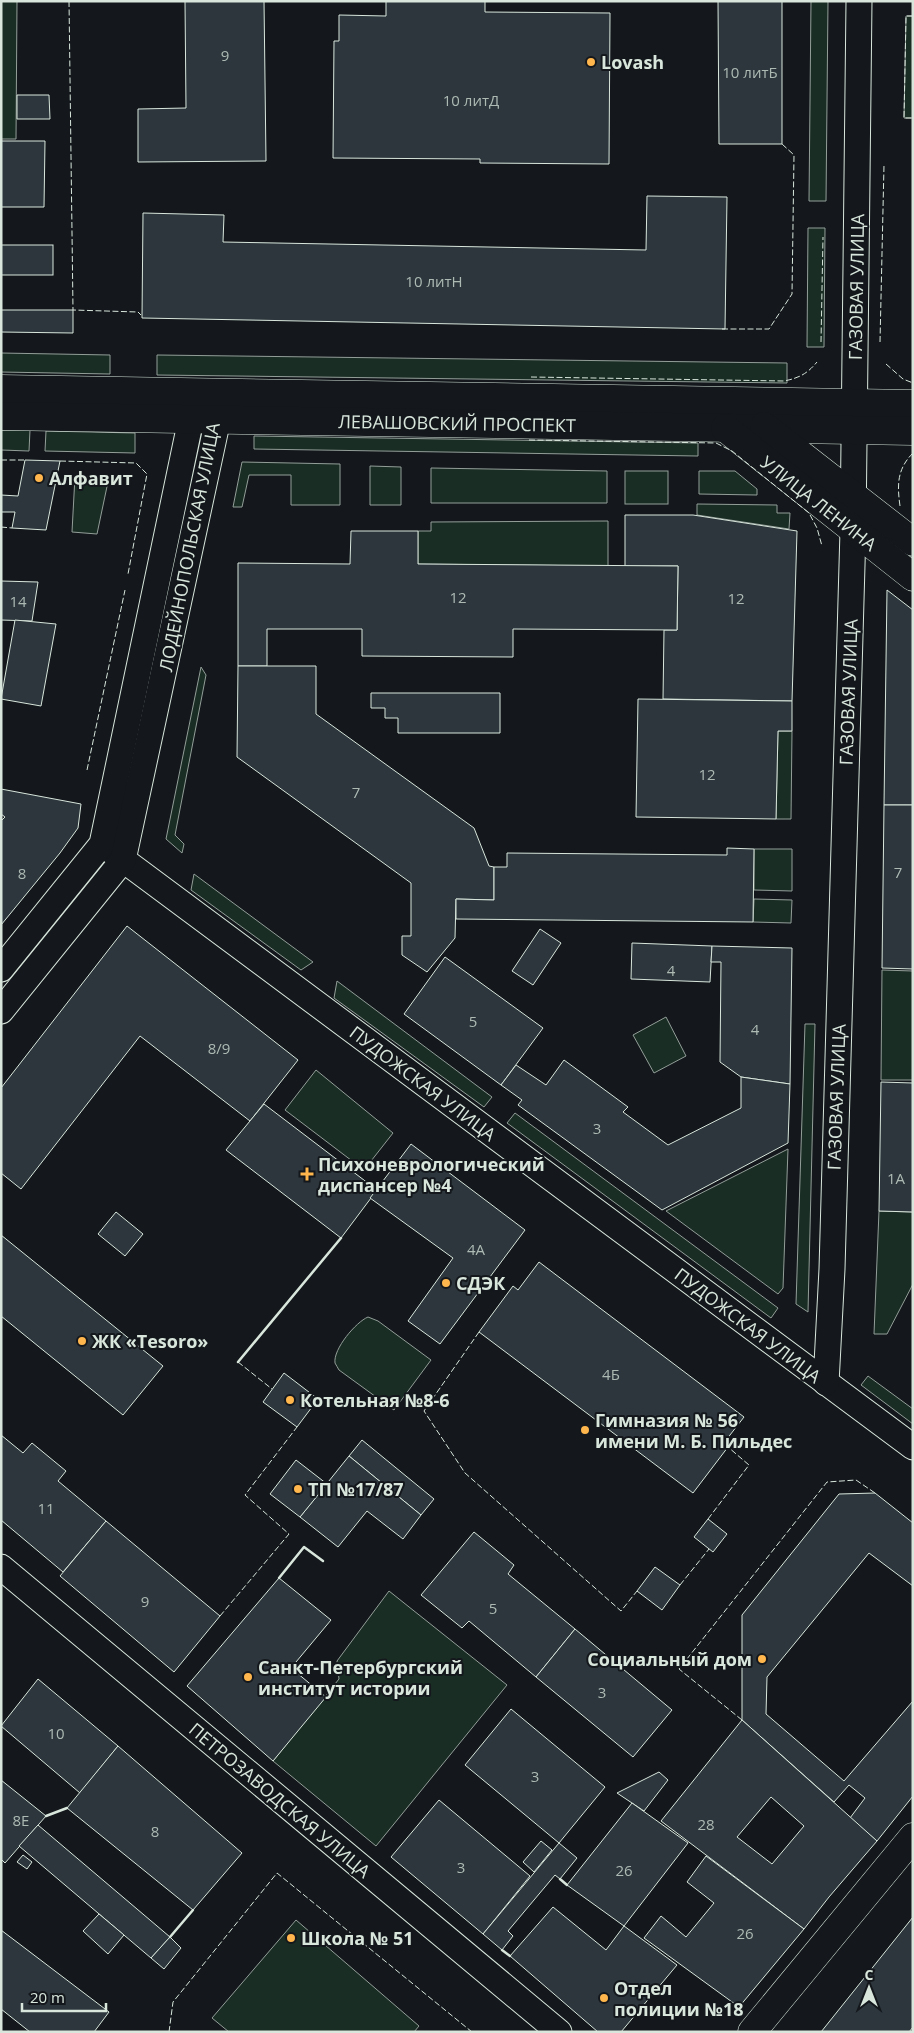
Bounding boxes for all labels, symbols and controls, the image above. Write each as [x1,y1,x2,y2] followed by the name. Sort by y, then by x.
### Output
[221,45,229,65] house number: 9
[601,50,664,74] place label: Lovash
[585,56,597,68] marker: Lovash
[722,62,778,82] house number: 10 литБ
[443,90,499,110] house number: 10 литД
[843,213,869,360] street label: ГАЗОВАЯ УЛИЦА
[405,271,463,291] house number: 10 литН
[338,409,576,437] street label: ЛЕВАШОВСКИЙ ПРОСПЕКТ
[153,420,225,673] street label: ЛОДЕЙНОПОЛЬСКАЯ УЛИЦА
[756,450,882,556] street label: УЛИЦА ЛЕНИНА
[49,466,133,490] place label: Алфавит
[33,472,45,484] marker: Алфавит
[449,587,467,607] house number: 12
[727,588,745,608] house number: 12
[9,591,27,611] house number: 14
[833,618,863,766] street label: ГАЗОВАЯ УЛИЦА
[698,764,716,784] house number: 12
[352,782,360,802] house number: 7
[894,862,902,882] house number: 7
[18,863,26,883] house number: 8
[667,960,676,980] house number: 4
[469,1011,477,1031] house number: 5
[751,1019,760,1039] house number: 4
[345,1020,502,1146] street label: ПУДОЖСКАЯ УЛИЦА
[821,1023,851,1171] street label: ГАЗОВАЯ УЛИЦА
[208,1038,230,1058] house number: 8/9
[593,1118,601,1138] house number: 3
[318,1152,545,1197] place label: Психоневрологический диспансер №4
[300,1167,314,1181] marker: Психоневрологический диспансер №4
[887,1168,906,1188] house number: 1А
[467,1239,486,1259] house number: 4А
[670,1262,827,1388] street label: ПУДОЖСКАЯ УЛИЦА
[456,1271,506,1295] place label: СДЭК
[440,1277,452,1289] marker: СДЭК
[92,1329,208,1353] place label: ЖК «Tesoro»
[76,1335,88,1347] marker: ЖК «Tesoro»
[602,1364,620,1384] house number: 4Б
[300,1388,450,1412] place label: Котельная №8-6
[284,1394,296,1406] marker: Котельная №8-6
[595,1408,792,1453] place label: Гимназия № 56 имени М. Б. Пильдес
[579,1424,591,1436] marker: Гимназия № 56 имени М. Б. Пильдес
[308,1477,404,1501] place label: ТП №17/87
[292,1483,304,1495] marker: ТП №17/87
[37,1498,55,1518] house number: 11
[141,1591,149,1611] house number: 9
[489,1598,497,1618] house number: 5
[587,1647,752,1671] place label: Социальный дом
[756,1653,768,1665] marker: Социальный дом
[258,1655,463,1700] place label: Санкт-Петербургский институт истории
[242,1671,254,1683] marker: Санкт-Петербургский институт истории
[598,1682,606,1702] house number: 3
[184,1717,376,1883] street label: ПЕТРОЗАВОДСКАЯ УЛИЦА
[47,1723,65,1743] house number: 10
[531,1766,539,1786] house number: 3
[13,1810,29,1830] house number: 8E
[697,1814,715,1834] house number: 28
[151,1821,159,1841] house number: 8
[457,1857,465,1877] house number: 3
[615,1860,633,1880] house number: 26
[736,1923,754,1943] house number: 26
[301,1926,414,1950] place label: Школа № 51
[285,1932,297,1944] marker: Школа № 51
[844,1963,894,2013] north arrow
[865,1965,874,1984] text: С
[614,1976,744,2021] place label: Отдел полиции №18
[22,1980,106,2012] scale bar
[30,1987,65,2007] text: 20 m
[598,1992,610,2004] marker: Отдел полиции №18

